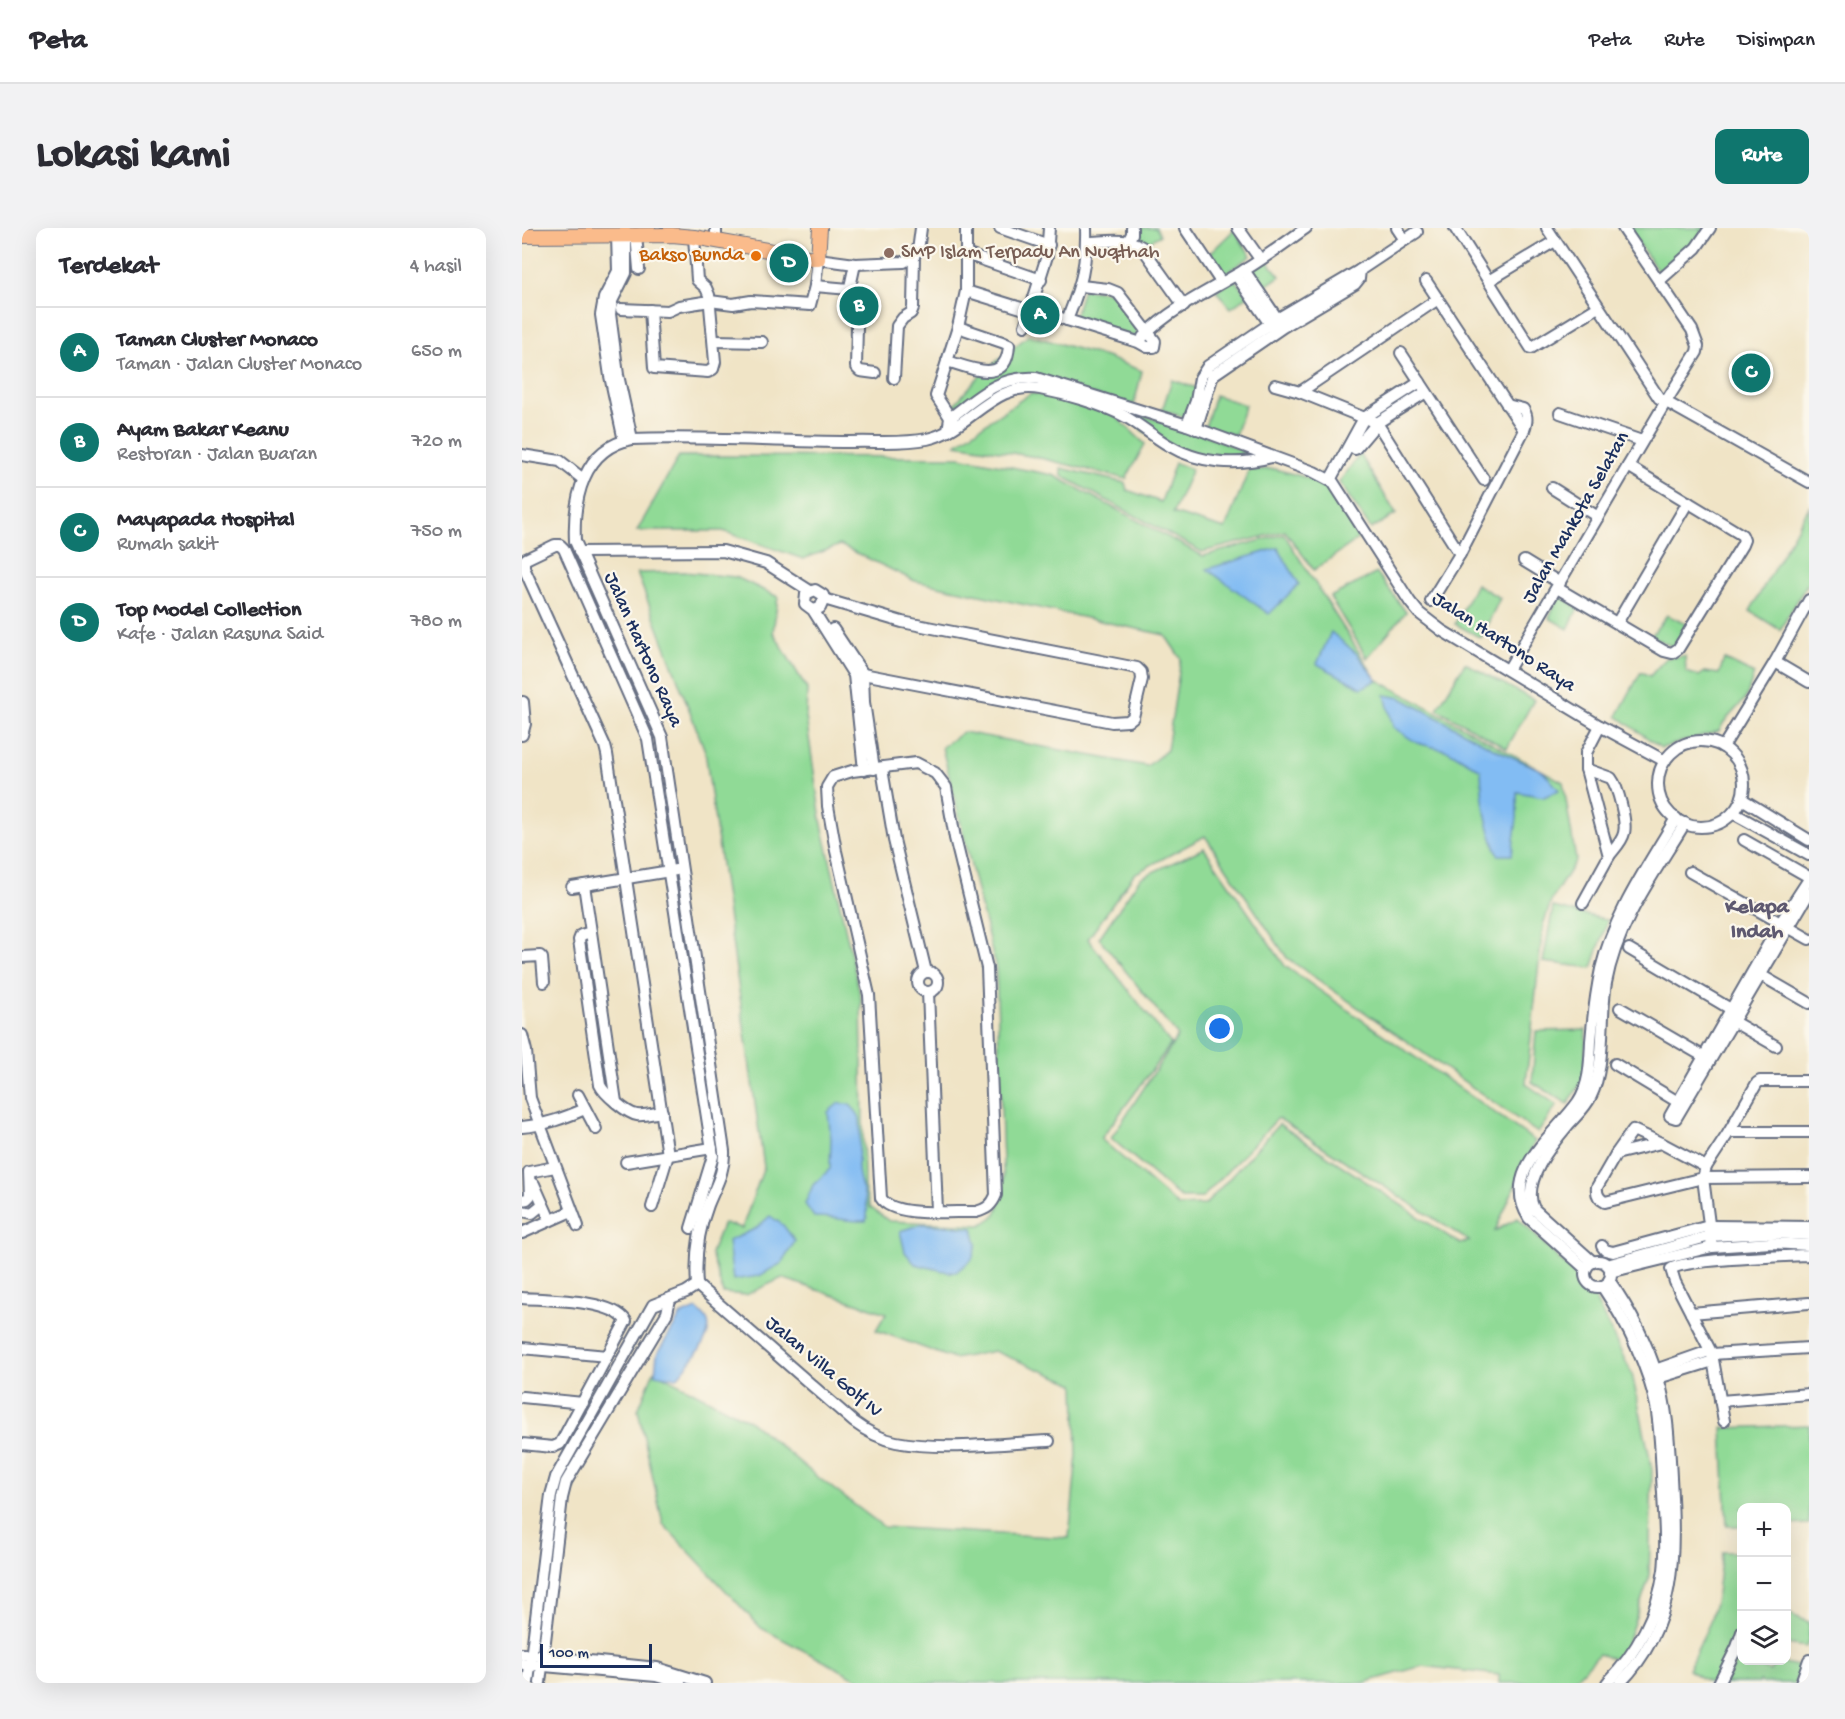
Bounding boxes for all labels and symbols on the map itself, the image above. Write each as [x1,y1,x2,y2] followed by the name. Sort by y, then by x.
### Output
[770,240,808,285] pin: D
[901,242,1160,265] place label: SMP Islam Terpadu An Nuqthah
[638,245,745,268] place label: Bakso Bunda
[882,246,896,260] marker: SMP Islam Terpadu An Nuqthah
[749,249,763,263] marker: Bakso Bunda
[840,284,878,328] pin: B
[1020,292,1060,338] pin: A
[1732,350,1770,396] pin: C
[1518,428,1636,608] street label: Jalan Mahkota Selatan
[598,569,687,732] street label: Jalan Hartono Raya
[1427,588,1580,699] street label: Jalan Hartono Raya
[1724,895,1791,946] district label: Kelapa Indah
[1205,1014,1234,1043] your location
[760,1312,886,1424] street label: Jalan Villa Golf IV
[540,1641,652,1668] scale bar

